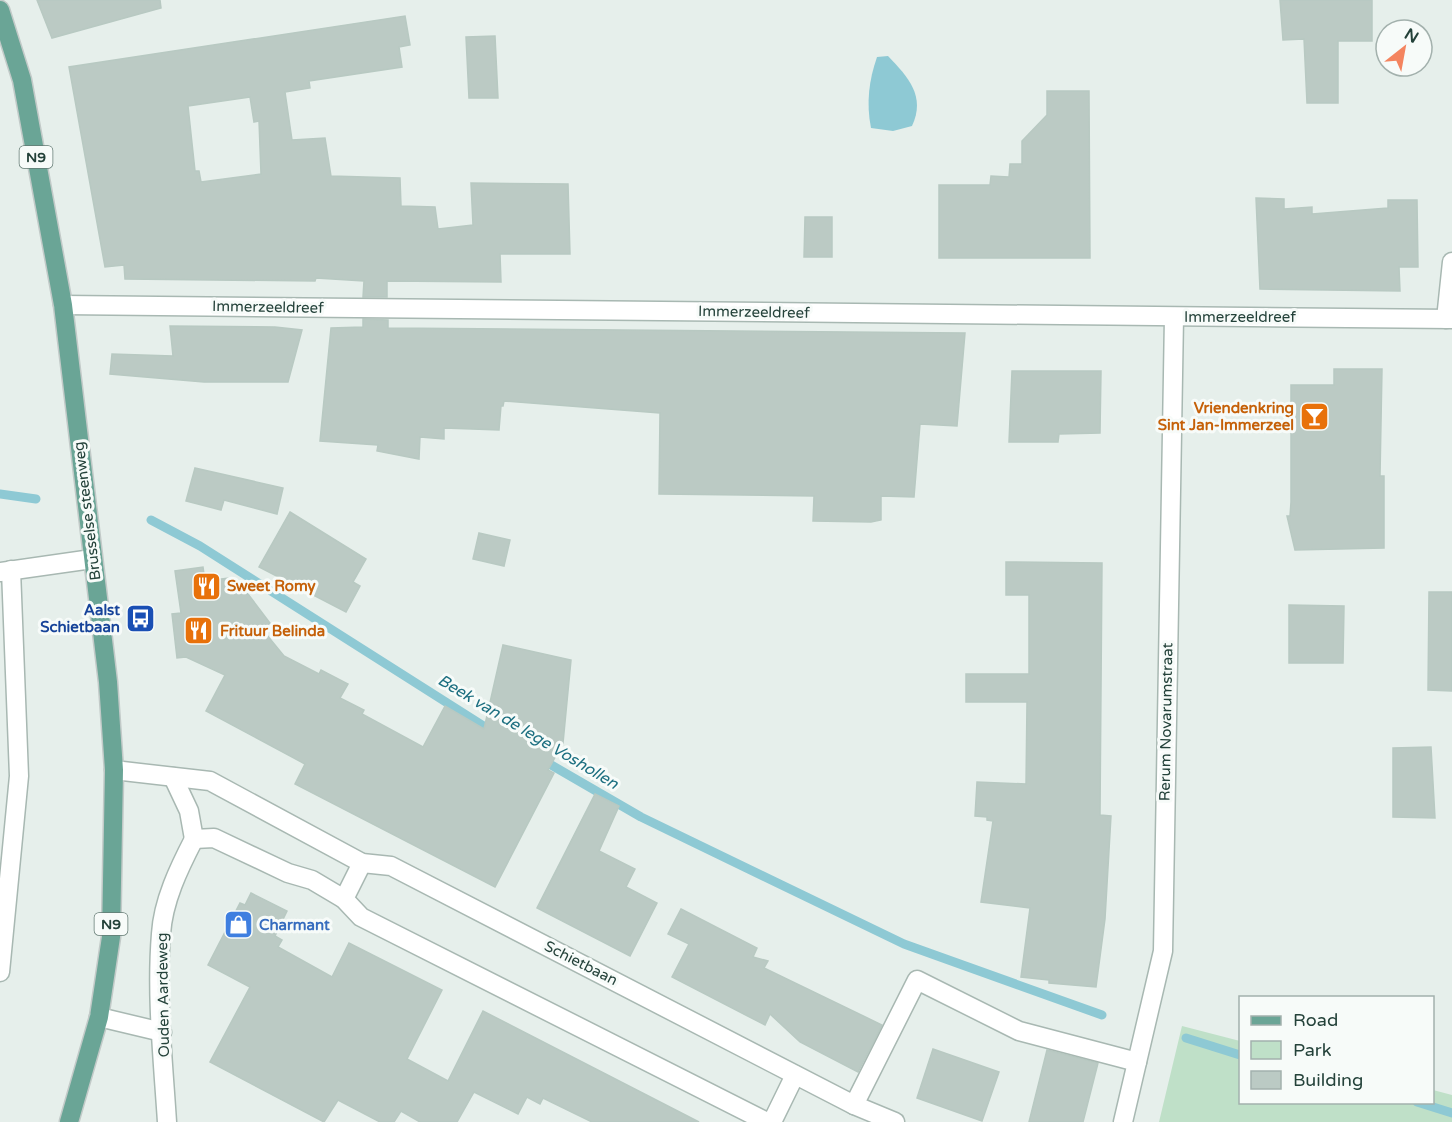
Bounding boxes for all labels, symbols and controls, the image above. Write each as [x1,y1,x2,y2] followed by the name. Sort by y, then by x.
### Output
[1374,18,1434,78] north arrow
[1401,24,1422,48] text: N
[20,146,52,168] road number: N9
[212,297,324,317] street label: Immerzeeldreef
[698,302,810,322] street label: Immerzeeldreef
[1184,308,1296,326] street label: Immerzeeldreef
[1158,399,1294,434] place label: Vriendenkring Sint Jan-Immerzeel
[1299,401,1331,433] bar icon: Vriendenkring Sint Jan-Immerzeel
[70,440,104,582] street label: Brusselse steenweg
[190,570,222,602] restaurant icon: Sweet Romy
[227,577,316,596] place label: Sweet Romy
[40,601,120,636] place label: Aalst Schietbaan
[125,603,157,635] bus stop icon: Aalst Schietbaan
[183,615,215,647] restaurant icon: Frituur Belinda
[220,622,325,640] place label: Frituur Belinda
[1156,642,1176,801] street label: Rerum Novarumstraat
[434,670,623,794] water label: Beek van de lege Voshollen
[222,909,254,941] shop icon: Charmant
[94,913,128,935] road number: N9
[259,916,330,934] place label: Charmant
[153,932,173,1058] street label: Ouden Aardeweg
[541,937,621,989] street label: Schietbaan
[1239,996,1434,1104] legend
[1293,1009,1338,1031] text: Road
[1293,1039,1332,1061] text: Park
[1293,1069,1363,1091] text: Building

